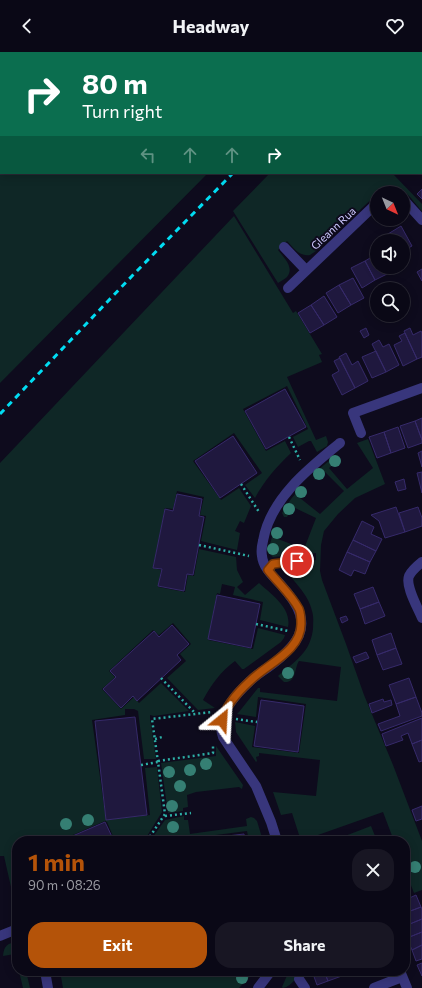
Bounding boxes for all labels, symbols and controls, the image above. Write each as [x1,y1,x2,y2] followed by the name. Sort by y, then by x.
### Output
[16,15,38,37] icon: back
[173,15,249,37] text: Headway
[384,15,406,37] icon: heart
[82,66,148,100] text: 80 m
[16,68,68,120] icon: right
[82,100,162,122] text: Turn right
[137,144,159,166] icon: left
[179,144,201,166] icon: ahead
[221,144,243,166] icon: ahead
[263,144,285,166] icon: right
[370,186,410,226] north arrow
[370,186,410,322] map controls
[308,204,358,252] street label: Gleann Rua
[370,234,410,274] button: sound
[370,282,410,322] button: search
[280,544,314,578] pin
[286,550,308,572] icon: arrive
[201,699,243,741] position arrow
[28,847,85,876] text: 1 min
[352,849,394,891] button: close
[28,877,101,893] text: 90 m · 08:26
[28,922,207,968] button: Exit
[215,922,394,968] button: Share

